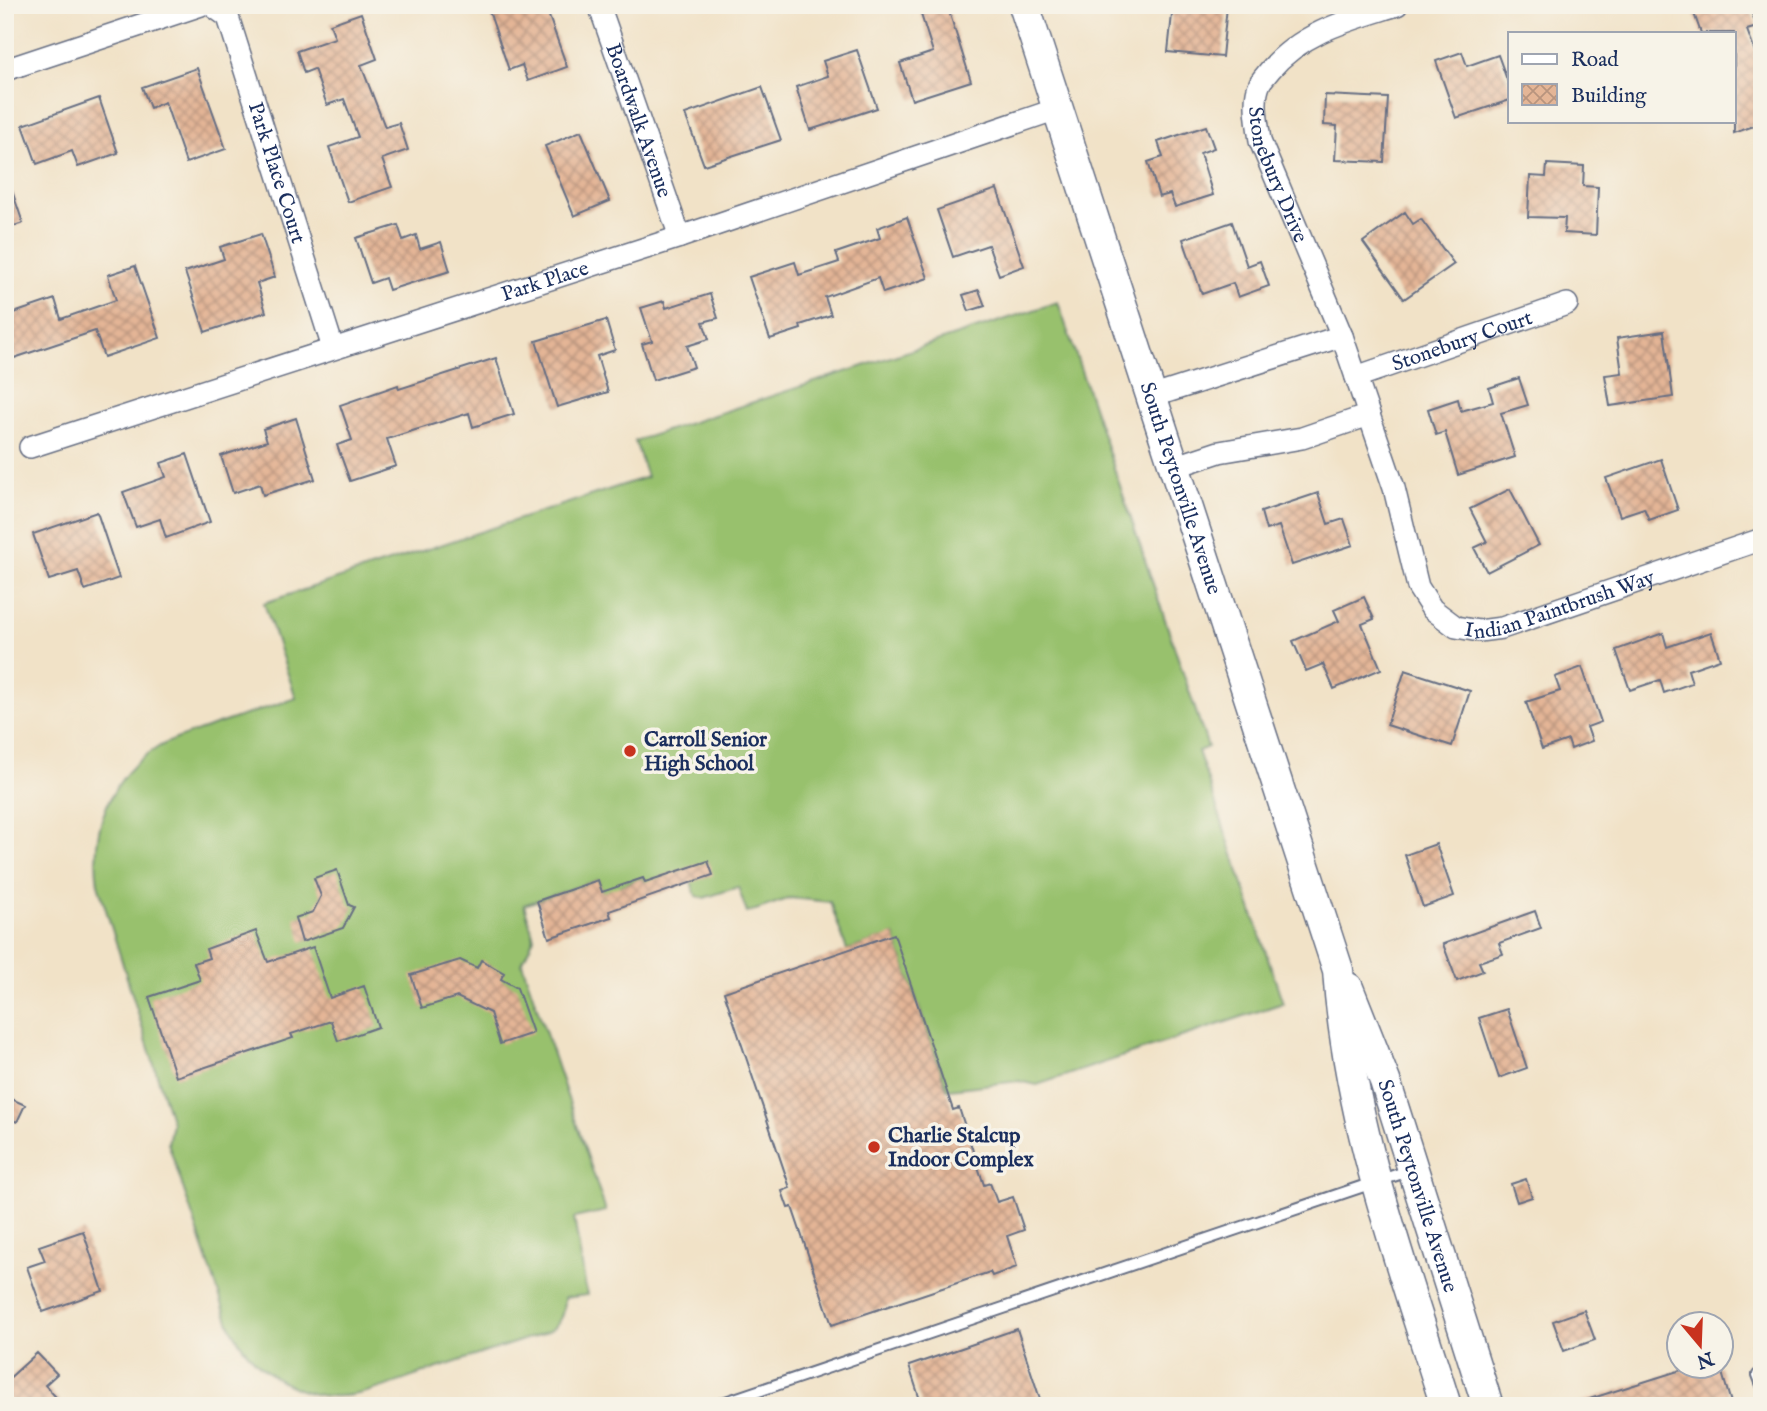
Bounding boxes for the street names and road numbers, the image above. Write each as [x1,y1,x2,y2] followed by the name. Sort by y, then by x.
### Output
[598,40,677,202] street label: Boardwalk Avenue
[241,99,311,247] street label: Park Place Court
[1241,106,1313,247] street label: Stonebury Drive
[498,255,593,309] street label: Park Place
[1389,305,1536,379] street label: Stonebury Court
[1133,379,1227,599] street label: South Peytonville Avenue
[1462,565,1659,647] street label: Indian Paintbrush Way
[1370,1076,1463,1296] street label: South Peytonville Avenue

